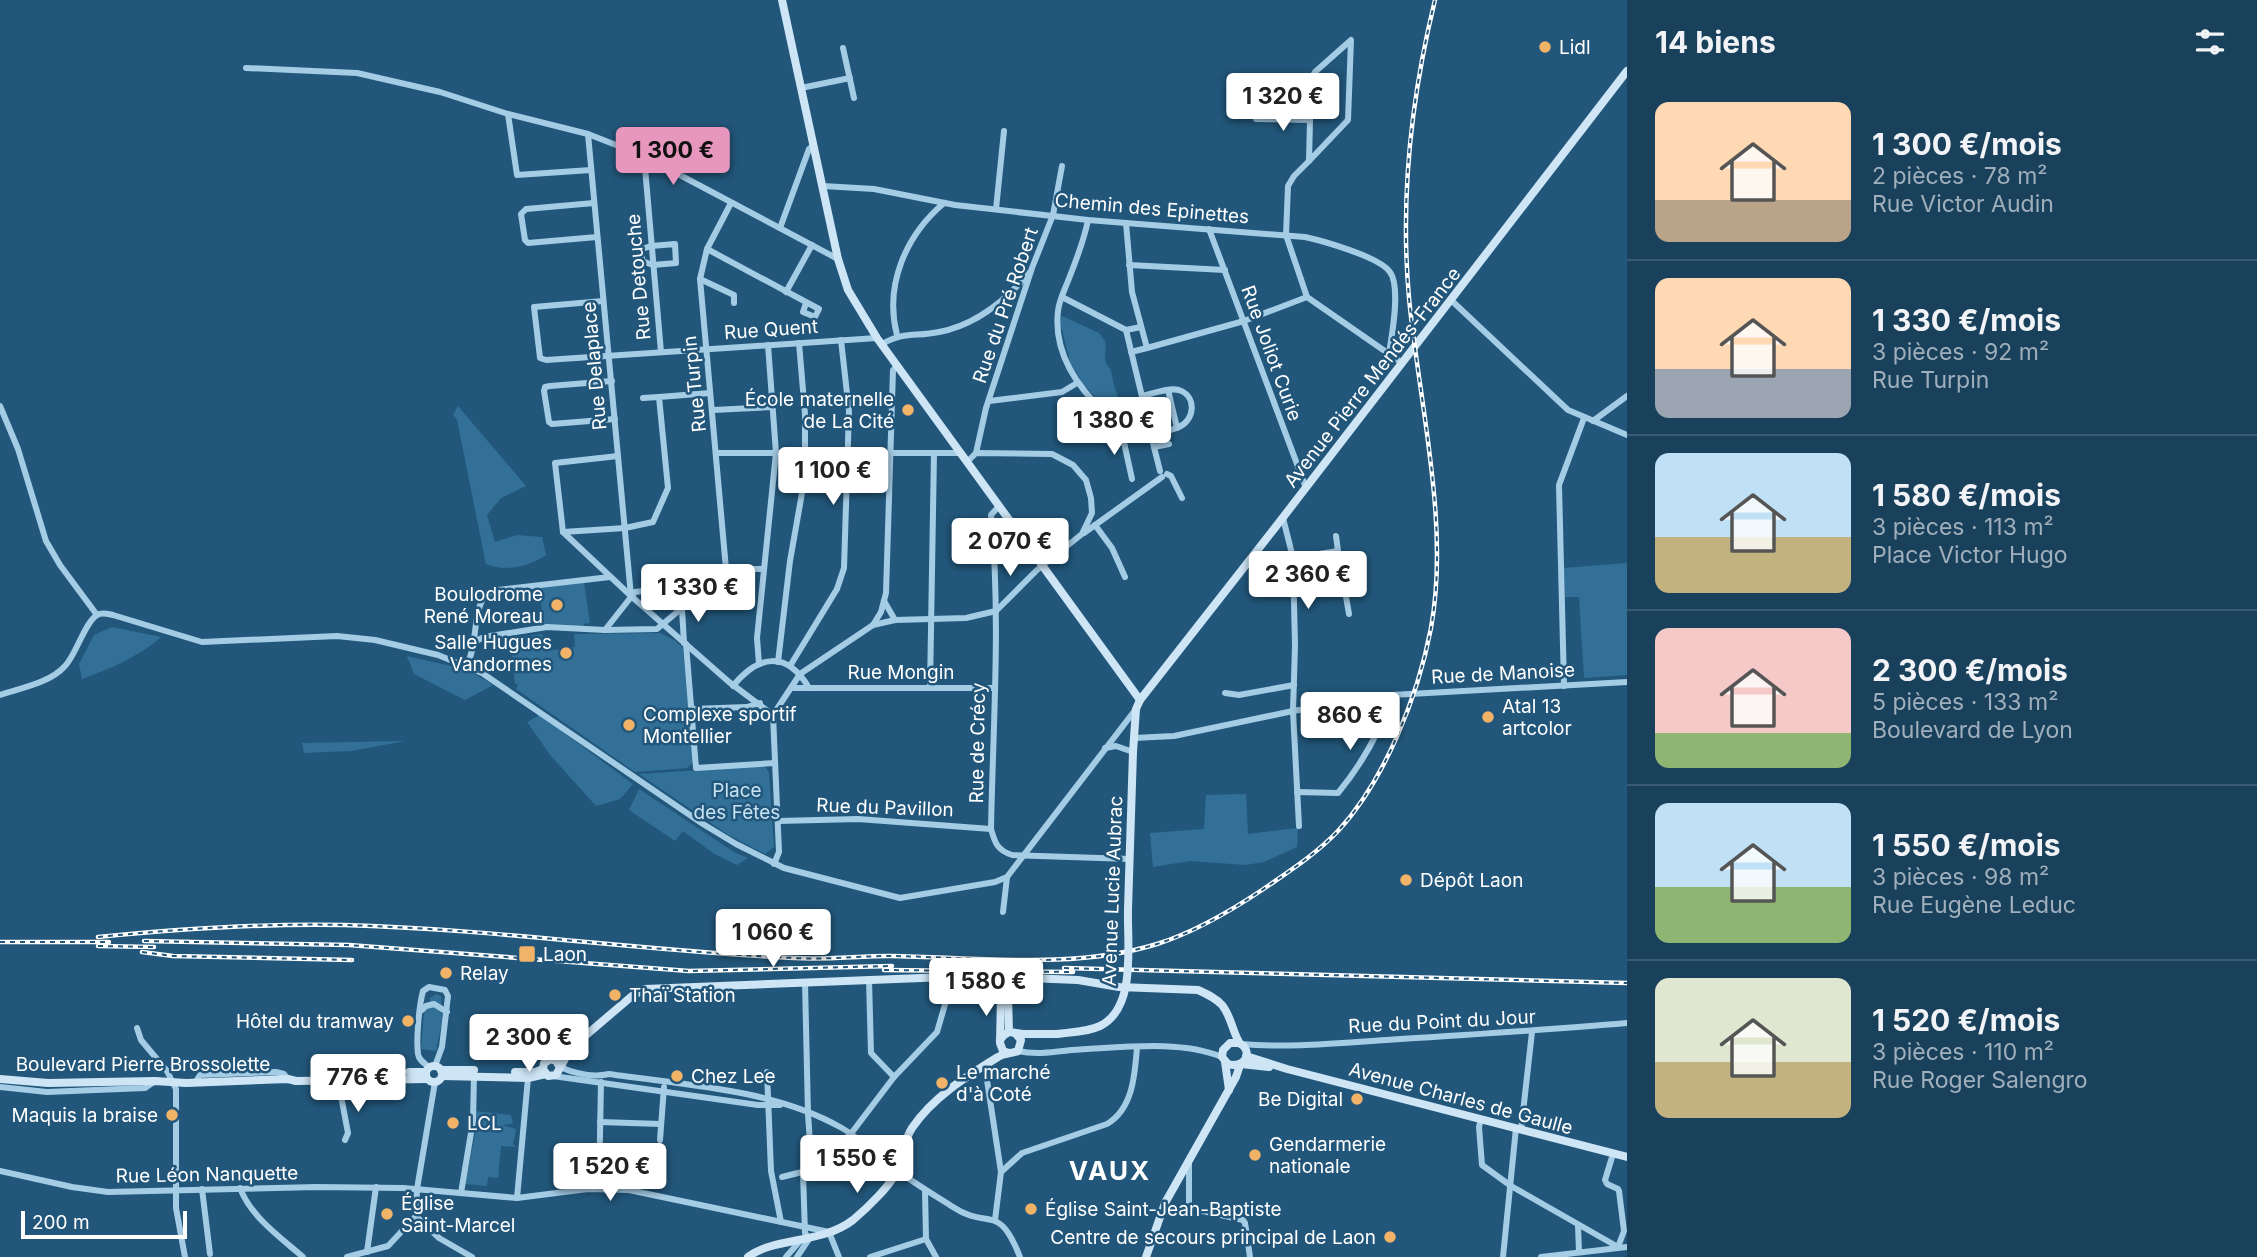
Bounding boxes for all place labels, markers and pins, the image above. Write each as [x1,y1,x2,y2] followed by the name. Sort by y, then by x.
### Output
[1559,36,1591,59] place label: Lidl
[1537,39,1553,55] marker: Lidl
[1218,74,1348,133] pin: 1 320 €
[608,128,738,187] pin: 1 300 €
[745,387,894,433] place label: École maternelle de La Cité
[1049,398,1179,457] pin: 1 380 €
[900,402,916,418] marker: École maternelle de La Cité
[768,448,898,507] pin: 1 100 €
[945,518,1075,578] pin: 2 070 €
[1243,552,1373,611] pin: 2 360 €
[633,564,763,624] pin: 1 330 €
[424,583,543,628] place label: Boulodrome René Moreau
[549,597,565,613] marker: Boulodrome René Moreau
[434,631,552,676] place label: Salle Hugues Vandormes
[558,645,574,661] marker: Salle Hugues Vandormes
[1301,692,1399,752] pin: 860 €
[1502,695,1572,740] place label: Atal 13 artcolor
[643,703,797,748] place label: Complexe sportif Montellier
[1480,709,1496,725] marker: Atal 13 artcolor
[621,717,637,733] marker: Complexe sportif Montellier
[1420,869,1523,892] place label: Dépôt Laon
[1398,872,1414,888] marker: Dépôt Laon
[708,909,838,969] pin: 1 060 €
[543,943,587,966] place label: Laon
[517,944,537,964] marker: Laon
[921,958,1051,1018] pin: 1 580 €
[460,962,509,985] place label: Relay
[438,965,454,981] marker: Relay
[629,984,736,1007] place label: Thaï Station
[607,987,623,1003] marker: Thaï Station
[236,1010,394,1033] place label: Hôtel du tramway
[400,1013,416,1029] marker: Hôtel du tramway
[464,1014,594,1074] pin: 2 300 €
[309,1054,407,1114] pin: 776 €
[956,1061,1050,1106] place label: Le marché d'à Coté
[691,1065,776,1088] place label: Chez Lee
[669,1068,685,1084] marker: Chez Lee
[934,1075,950,1091] marker: Le marché d'à Coté
[1258,1088,1343,1111] place label: Be Digital
[1349,1091,1365,1107] marker: Be Digital
[12,1104,158,1127] place label: Maquis la braise
[164,1107,180,1123] marker: Maquis la braise
[467,1112,502,1135] place label: LCL
[445,1115,461,1131] marker: LCL
[1269,1133,1386,1178] place label: Gendarmerie nationale
[792,1136,922,1195] pin: 1 550 €
[545,1144,675,1203] pin: 1 520 €
[1247,1147,1263,1163] marker: Gendarmerie nationale
[401,1191,515,1237] place label: Église Saint-Marcel
[1045,1197,1282,1221] place label: Église Saint-Jean-Baptiste
[1023,1201,1039,1217] marker: Église Saint-Jean-Baptiste
[379,1206,395,1222] marker: Église Saint-Marcel
[1050,1226,1376,1249] place label: Centre de secours principal de Laon
[1382,1229,1398,1245] marker: Centre de secours principal de Laon

